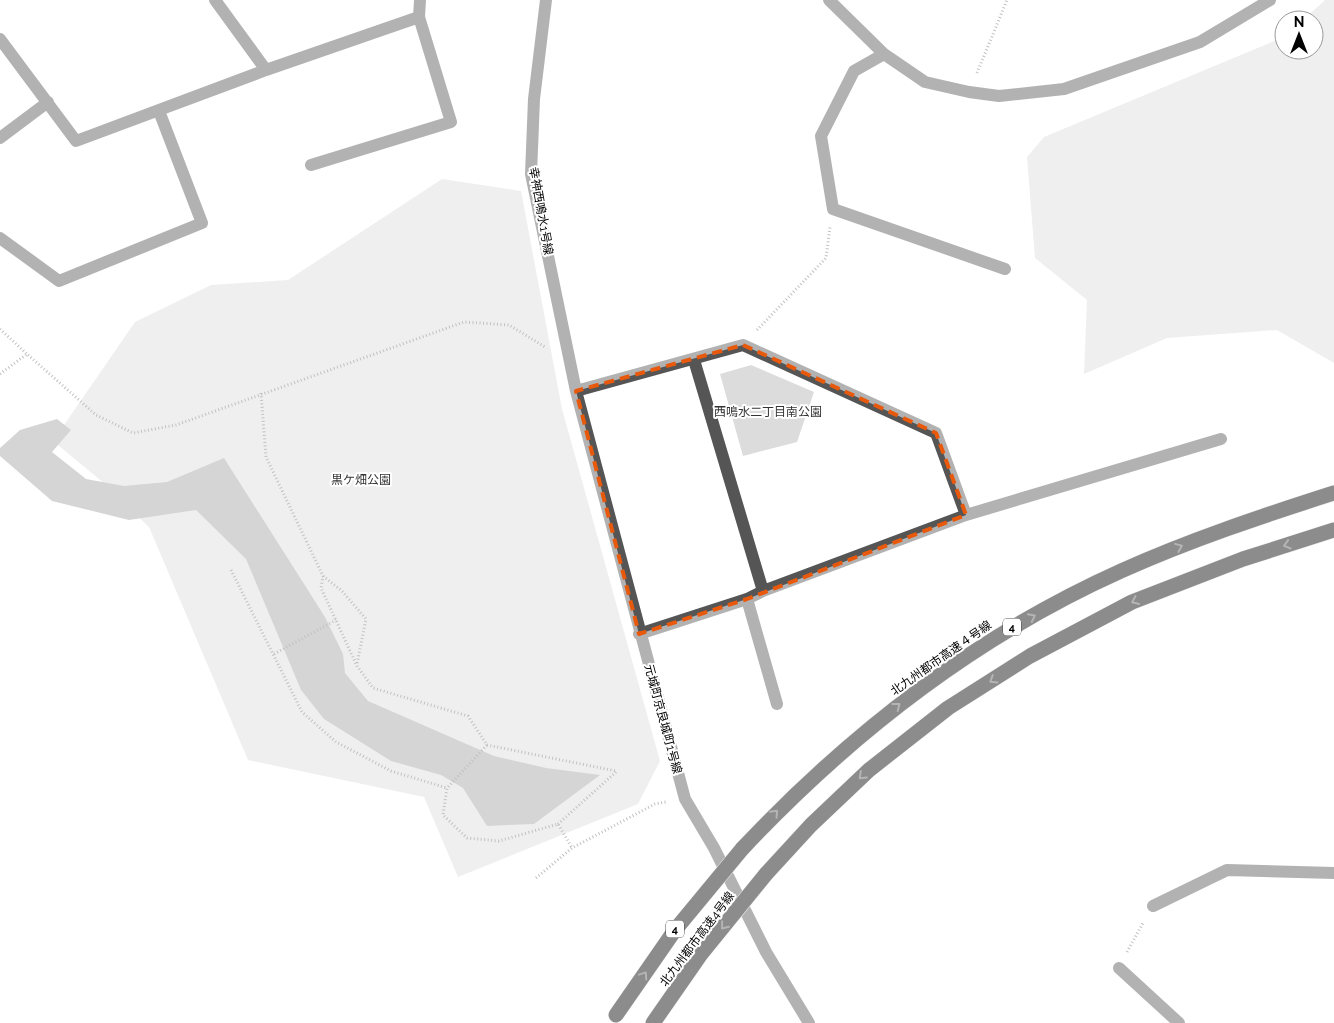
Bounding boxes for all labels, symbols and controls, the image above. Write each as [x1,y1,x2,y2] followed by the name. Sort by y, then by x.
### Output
[1274,10,1324,60] north arrow
[1294,14,1304,30] text: N
[526,166,556,256] street label: 幸神西鳴水1号線
[714,405,822,419] park label: 西鳴水二丁目南公園
[331,473,391,487] park label: 黒ケ畑公園
[1284,539,1292,549] one-way arrow
[1174,543,1183,553] one-way arrow
[1131,595,1140,606] one-way arrow
[1027,613,1036,623] one-way arrow
[888,618,994,698] street label: 北九州都市高速４号線
[1003,618,1021,636] road number: 4
[642,663,684,775] street label: 元城町京良城町1号線
[989,673,998,683] one-way arrow
[891,704,900,712] one-way arrow
[859,770,868,779] one-way arrow
[769,810,778,819] one-way arrow
[657,889,737,989] street label: 北九州都市高速4号線
[721,920,730,929] one-way arrow
[666,921,684,938] road number: 4
[638,971,647,981] one-way arrow

